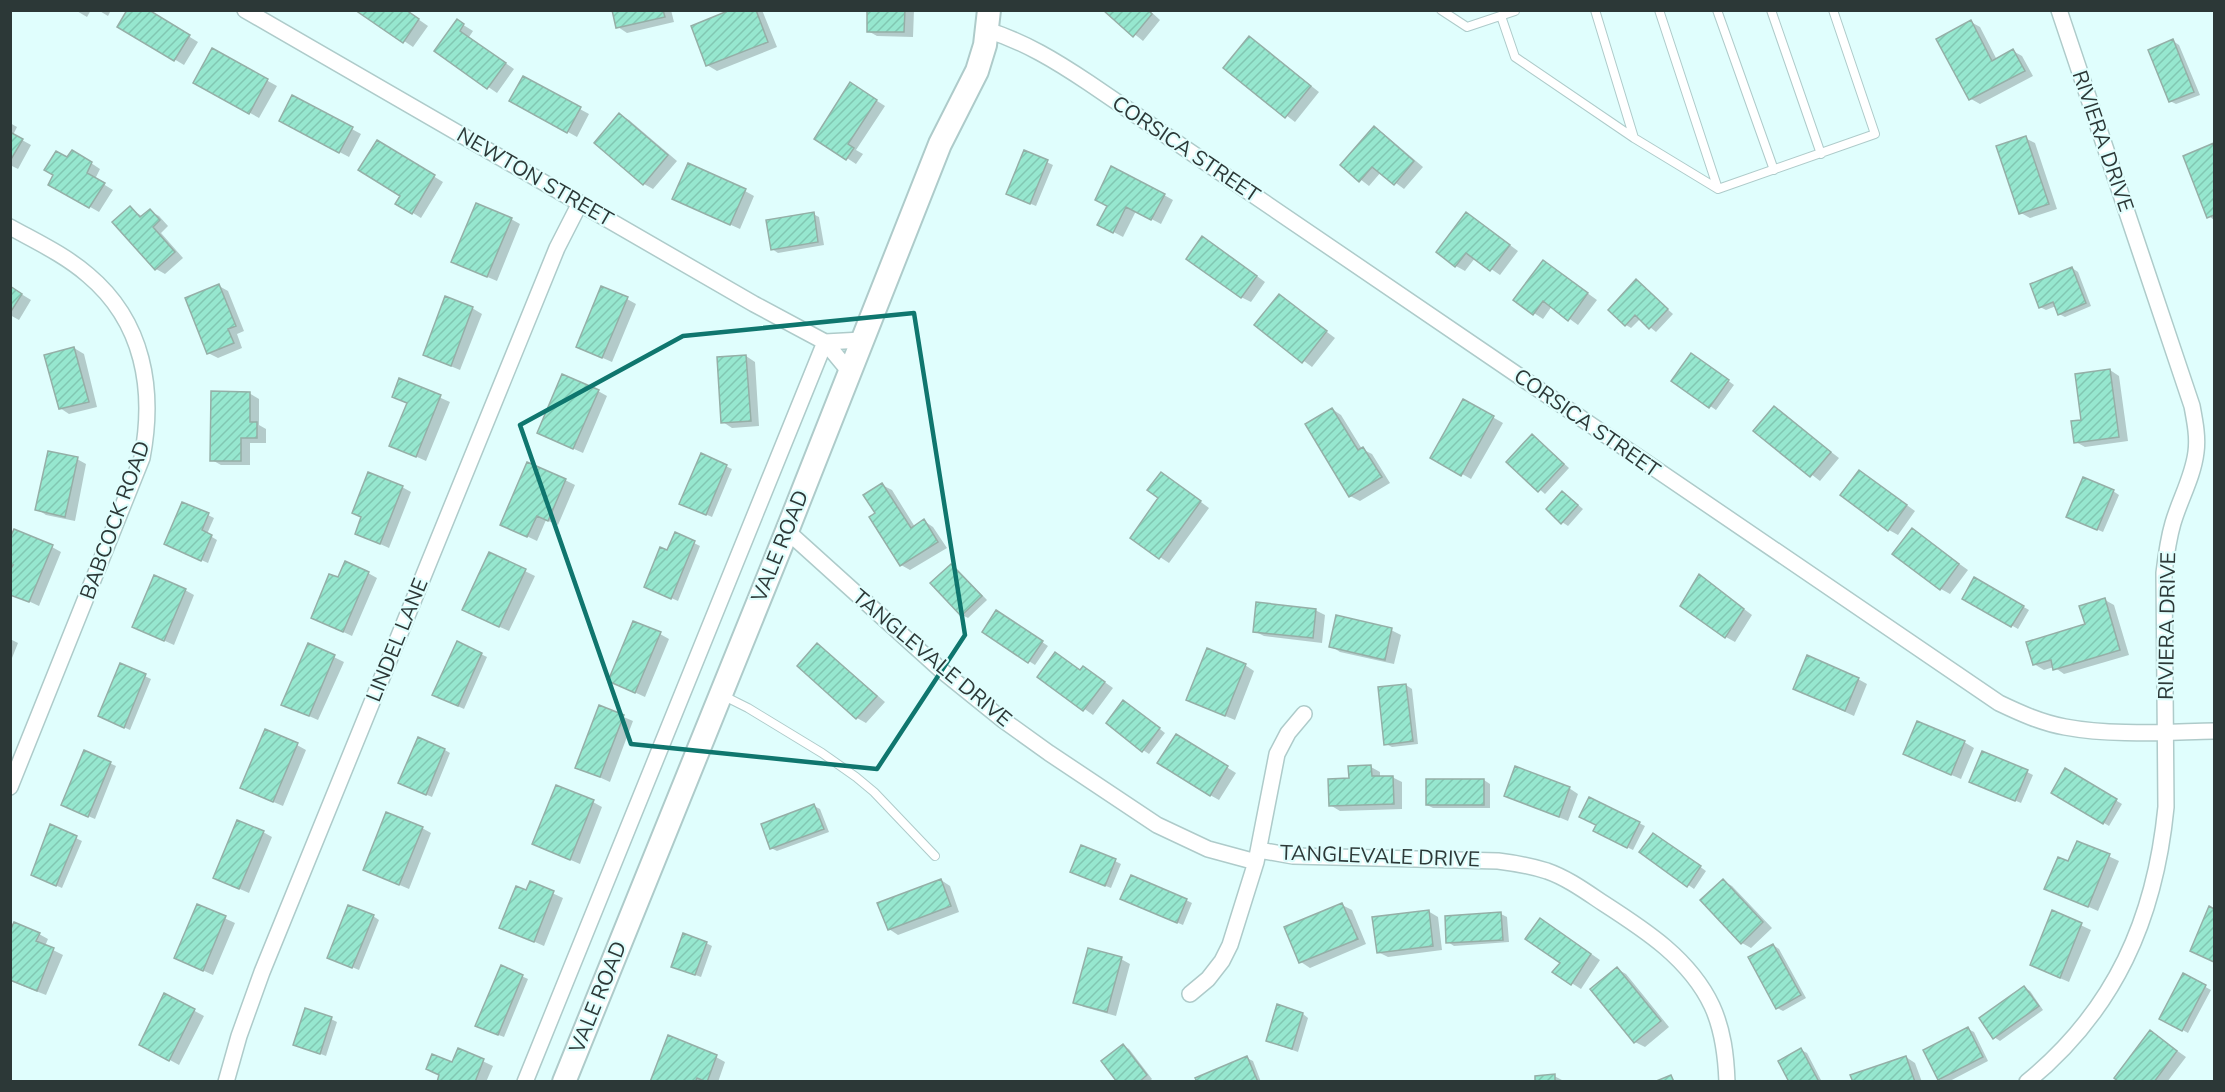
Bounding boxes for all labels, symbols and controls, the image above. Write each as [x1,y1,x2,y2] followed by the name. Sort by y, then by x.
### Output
[2066,67,2140,215] street label: RIVIERA DRIVE
[1107,89,1266,209] street label: CORSICA STREET
[452,121,618,233] street label: NEWTON STREET
[1508,362,1666,484] street label: CORSICA STREET
[73,437,157,603] street label: BABCOCK ROAD
[744,486,815,607] street label: VALE ROAD
[2152,552,2182,700] street label: RIVIERA DRIVE
[359,574,435,706] street label: LINDEL LANE
[846,583,1018,733] street label: TANGLEVALE DRIVE
[1280,839,1480,873] street label: TANGLEVALE DRIVE
[562,937,633,1058] street label: VALE ROAD

